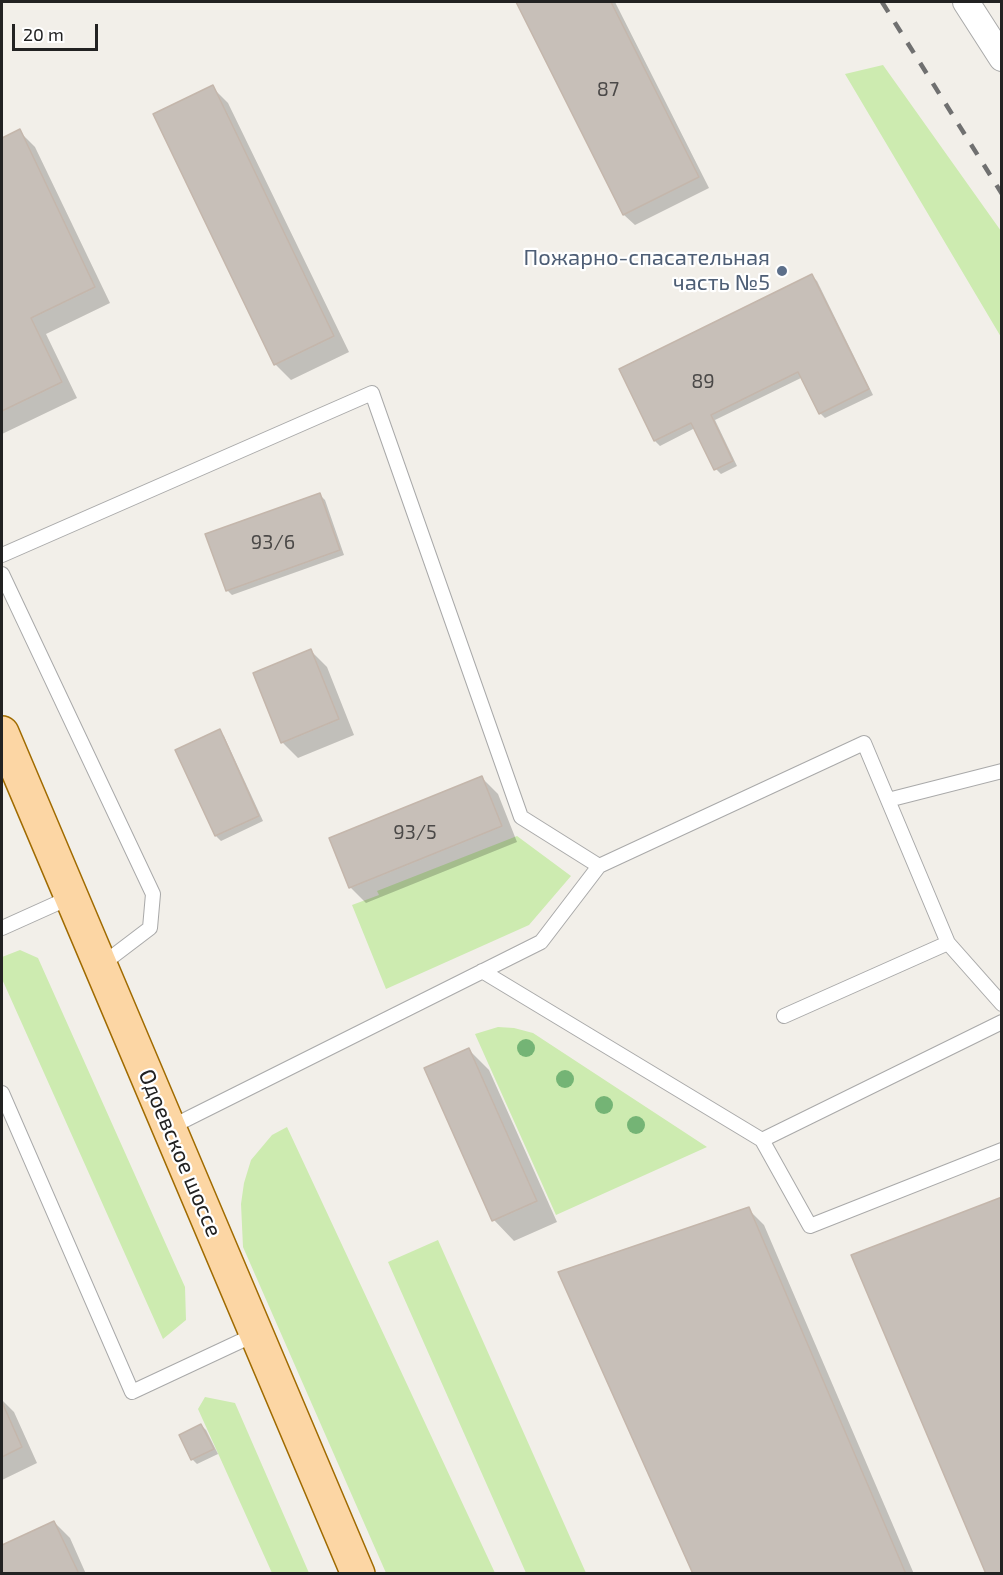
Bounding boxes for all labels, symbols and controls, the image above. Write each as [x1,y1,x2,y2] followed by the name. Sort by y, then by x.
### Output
[15,12,100,50] scale bar
[23,23,64,45] text: 20 m
[597,77,619,101] house number: 87
[524,245,770,296] place label: Пожарно-спасательная часть №5
[775,264,789,278] marker: Пожарно-спасательная часть №5
[691,369,715,393] house number: 89
[251,530,295,554] house number: 93/6
[393,820,437,844] house number: 93/5
[133,1065,227,1241] street label: Одоевское шоссе

